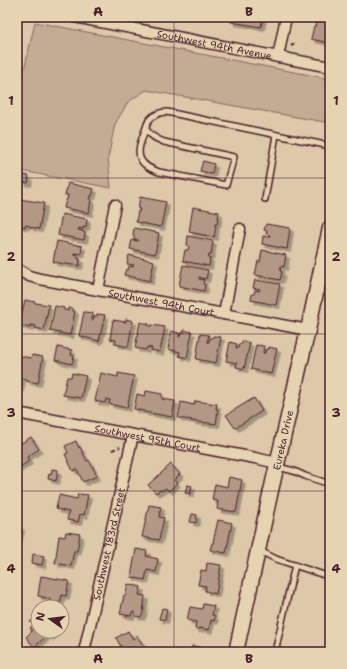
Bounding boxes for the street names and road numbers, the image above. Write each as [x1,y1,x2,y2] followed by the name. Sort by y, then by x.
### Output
[156,27,273,63] street label: Southwest 94th Avenue
[107,286,216,319] street label: Southwest 94th Court
[270,409,296,471] street label: Eureka Drive
[94,422,202,455] street label: Southwest 95th Court
[90,486,128,601] street label: Southwest 183rd Street

